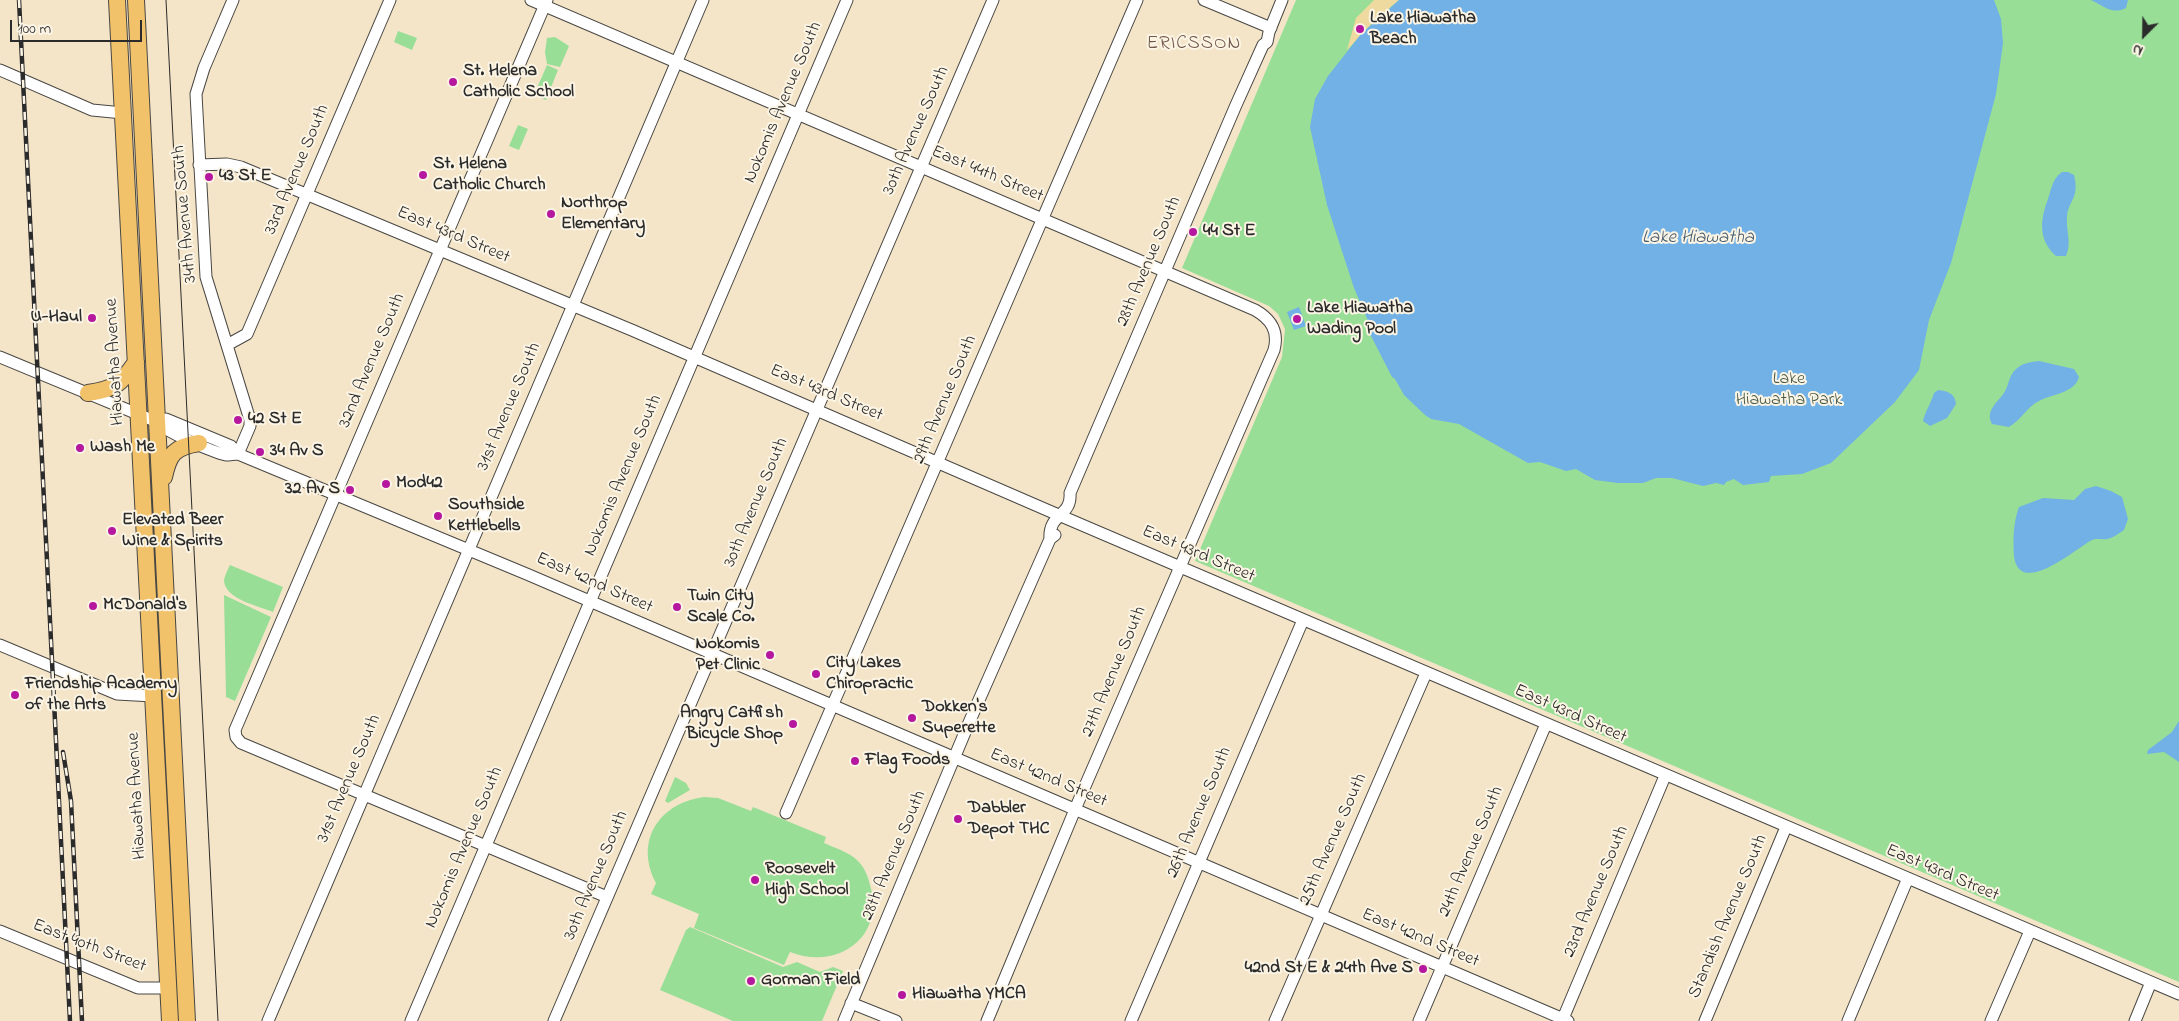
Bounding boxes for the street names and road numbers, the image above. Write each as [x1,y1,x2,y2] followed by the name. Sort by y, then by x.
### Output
[740,19,828,187] street label: Nokomis Avenue South
[879,63,955,199] street label: 30th Avenue South
[261,102,335,238] street label: 33rd Avenue South
[928,142,1046,208] street label: East 44th Street
[169,144,203,284] street label: 34th Avenue South
[1113,194,1187,330] street label: 28th Avenue South
[393,202,513,270] street label: East 43rd Street
[335,291,411,431] street label: 32nd Avenue South
[102,298,130,426] street label: Hiawatha Avenue
[909,332,983,468] street label: 29th Avenue South
[473,340,547,474] street label: 31st Avenue South
[766,360,886,428] street label: East 43rd Street
[580,392,668,560] street label: Nokomis Avenue South
[720,435,794,571] street label: 30th Avenue South
[1138,521,1258,589] street label: East 43rd Street
[532,549,656,619] street label: East 42nd Street
[1078,604,1152,740] street label: 27th Avenue South
[1510,681,1630,749] street label: East 43rd Street
[313,712,387,846] street label: 31st Avenue South
[124,732,152,860] street label: Hiawatha Avenue
[1163,744,1237,882] street label: 26th Avenue South
[986,745,1110,813] street label: East 42nd Street
[421,764,509,932] street label: Nokomis Avenue South
[1295,771,1373,909] street label: 25th Avenue South
[1435,784,1509,920] street label: 24th Avenue South
[858,788,932,924] street label: 28th Avenue South
[560,808,634,944] street label: 30th Avenue South
[1560,823,1634,961] street label: 23rd Avenue South
[1685,832,1773,1002] street label: Standish Avenue South
[1882,840,2002,908] street label: East 43rd Street
[1358,905,1482,973] street label: East 42nd Street
[29,915,149,979] street label: East 40th Street

